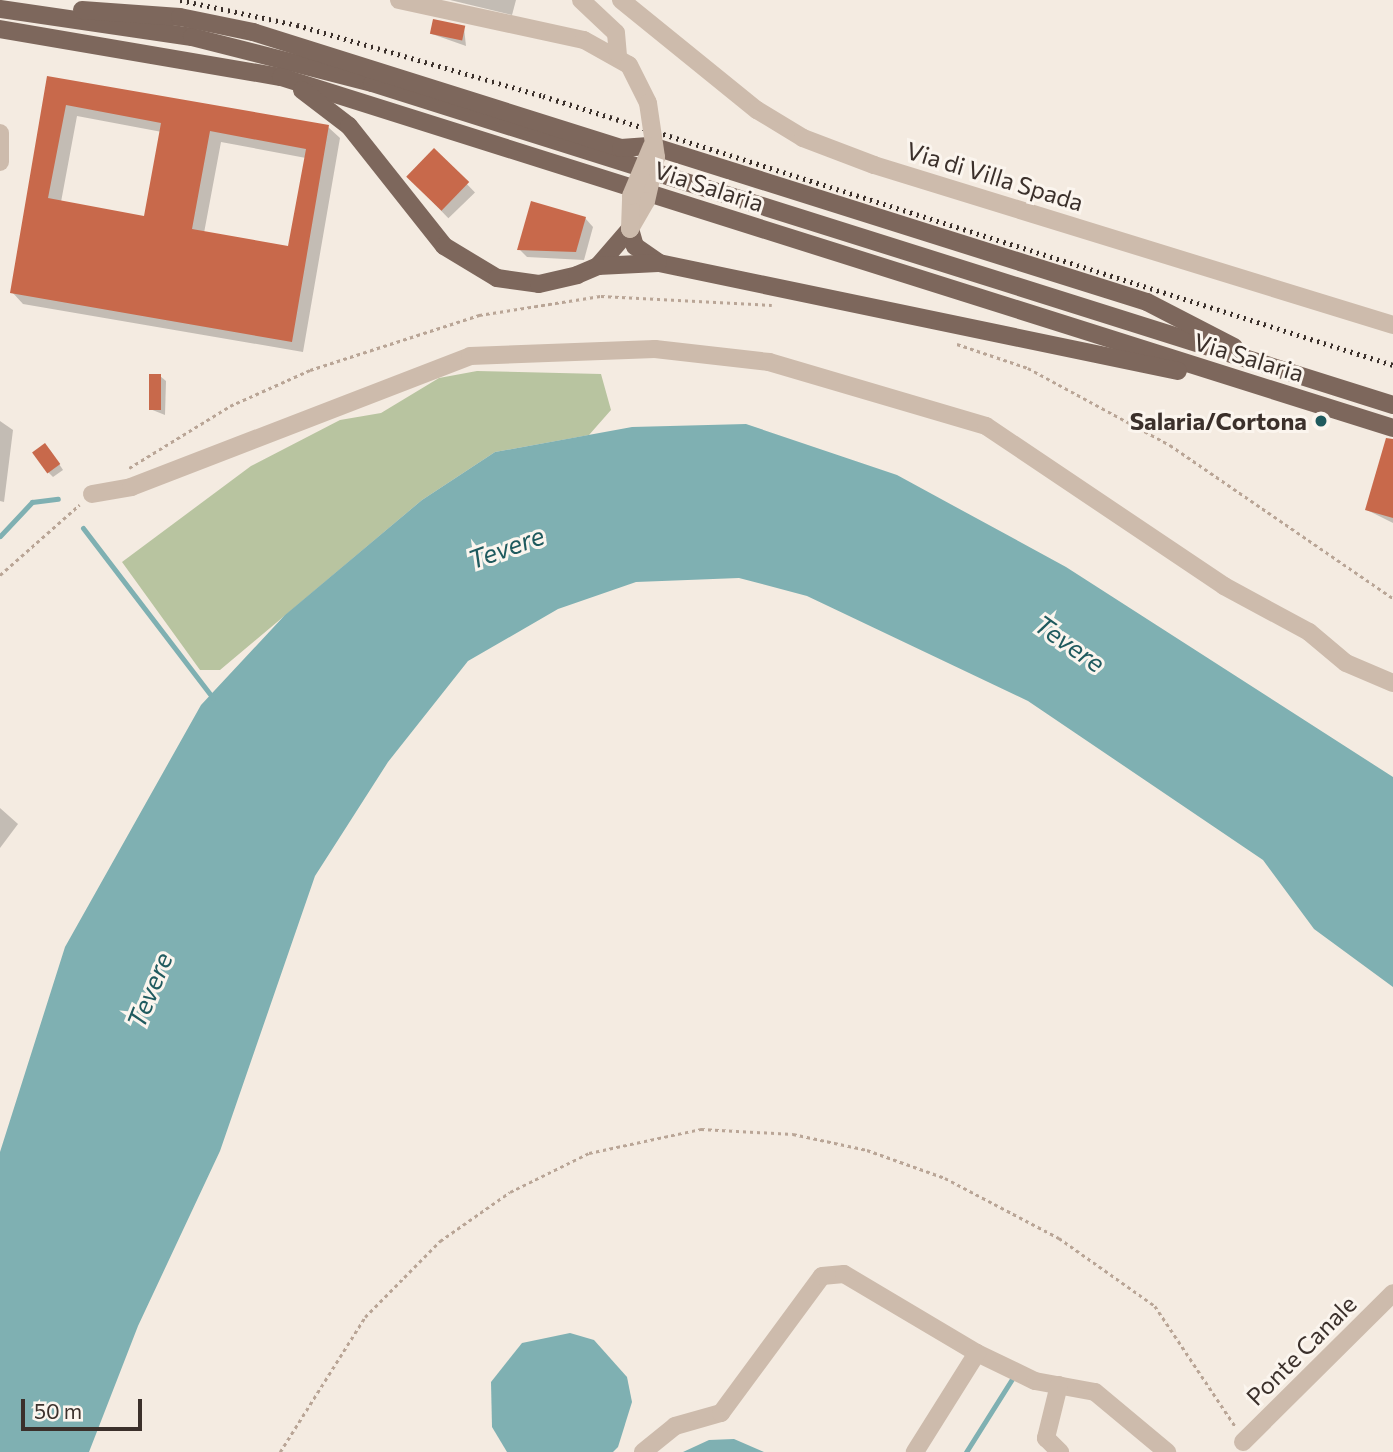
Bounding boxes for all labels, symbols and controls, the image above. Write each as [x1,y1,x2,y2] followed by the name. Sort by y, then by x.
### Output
[903,135,1087,217] street label: Via di Villa Spada
[651,155,767,217] street label: Via Salaria
[1191,327,1307,387] street label: Via Salaria
[1130,407,1307,435] place label: Salaria/Cortona
[1313,413,1329,429] marker: Salaria/Cortona
[464,519,548,575] water label: Tevere
[1029,608,1111,678] water label: Tevere
[120,948,178,1032] water label: Tevere
[1240,1289,1362,1411] street label: Ponte Canale
[24,1386,145,1430] scale bar
[34,1398,82,1423] text: 50 m

